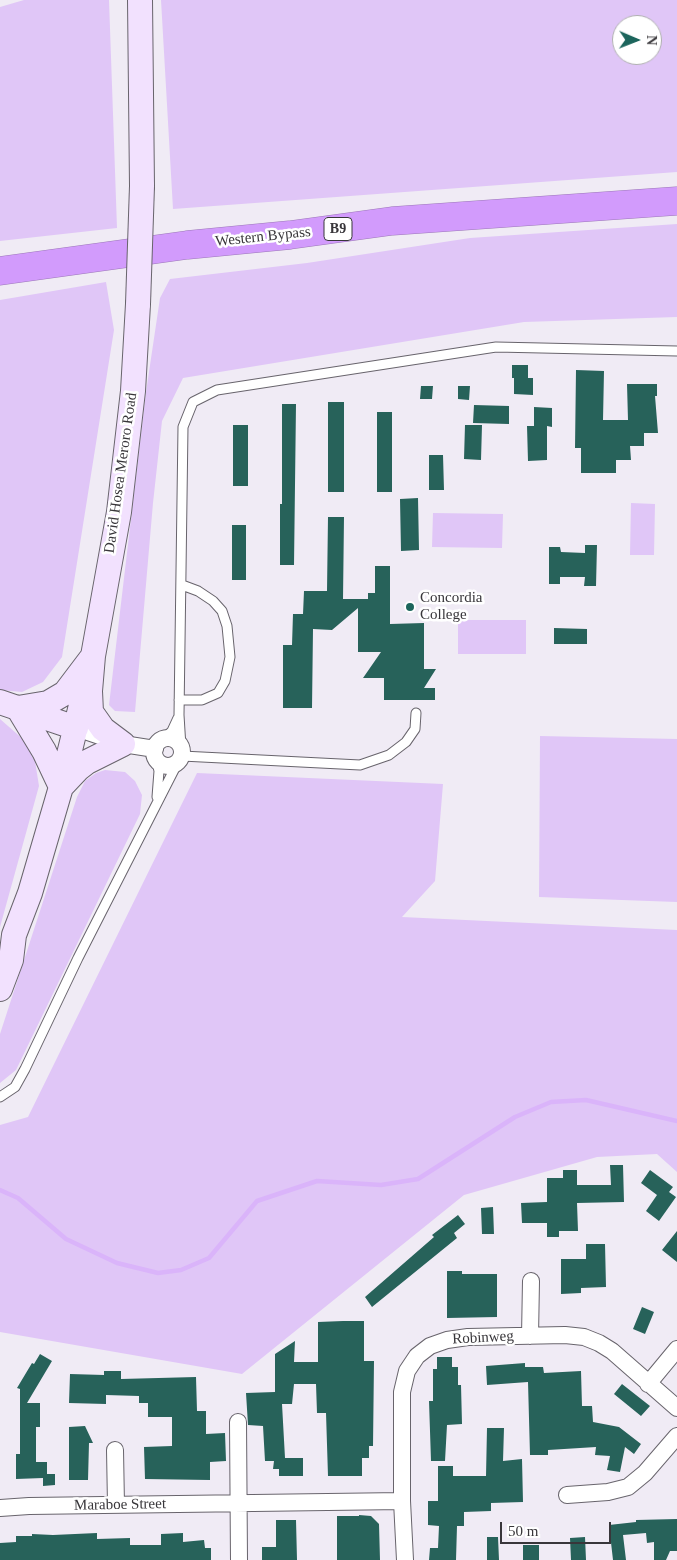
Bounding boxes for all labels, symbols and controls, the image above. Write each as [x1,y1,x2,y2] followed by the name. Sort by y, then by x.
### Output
[612,15,662,65] north arrow
[644,35,659,45] text: N
[324,218,352,240] road number: B9
[214,223,312,251] street label: Western Bypass
[101,392,141,554] street label: David Hosea Meroro Road
[420,589,482,624] place label: Concordia College
[404,601,416,613] marker: Concordia College
[452,1327,514,1349] street label: Robinweg
[74,1495,166,1515] street label: Maraboe Street
[502,1512,613,1544] scale bar
[508,1523,538,1539] text: 50 m

